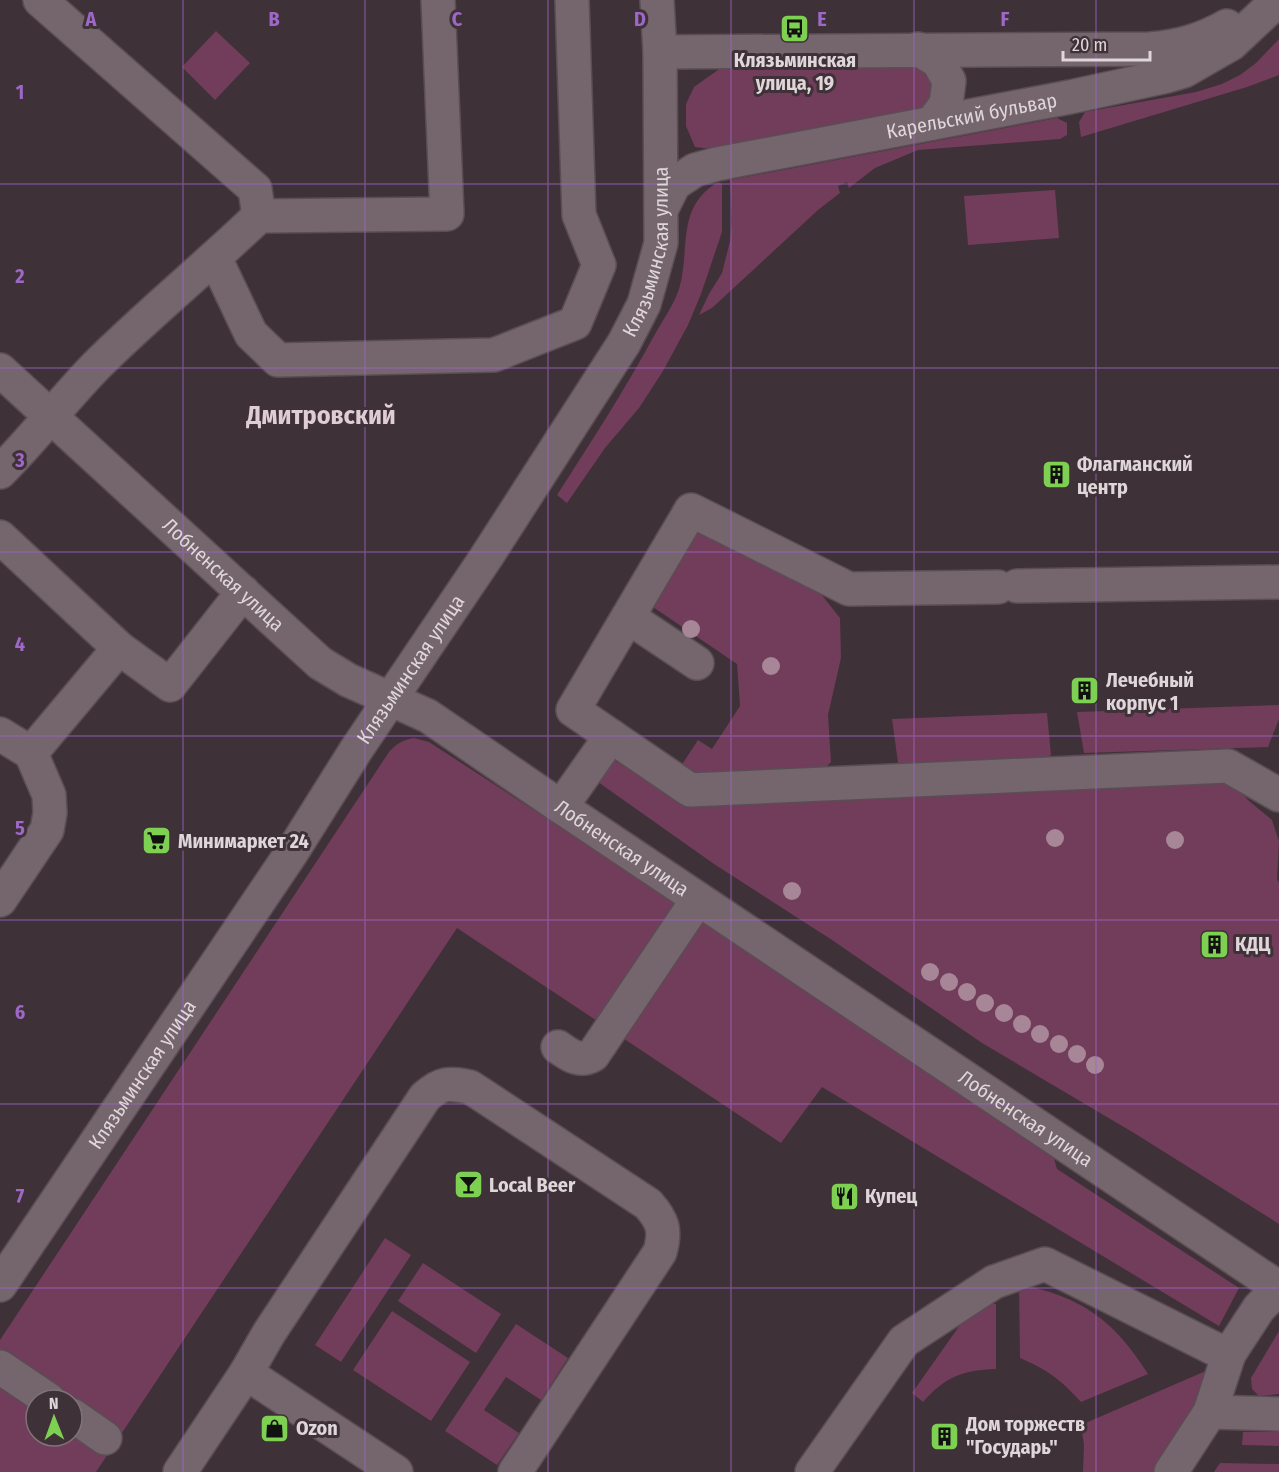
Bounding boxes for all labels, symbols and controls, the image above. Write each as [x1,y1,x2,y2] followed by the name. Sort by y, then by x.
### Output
[85,7,98,31] text: A
[268,7,280,31] text: B
[452,7,463,31] text: C
[634,7,646,31] text: D
[817,7,827,31] text: E
[1001,7,1010,31] text: F
[779,13,811,45] bus stop icon: Клязьминская улица, 19
[1063,24,1150,62] scale bar
[1072,34,1107,56] text: 20 m
[734,48,856,95] place label: Клязьминская улица, 19
[16,80,24,104] text: 1
[884,88,1059,144] street label: Карельский бульвар
[617,167,673,341] street label: Клязьминская улица
[14,264,25,288] text: 2
[245,400,396,431] district label: Дмитровский
[14,448,25,472] text: 3
[1077,452,1193,499] place label: Флагманский центр
[1040,459,1072,491] building icon: Флагманский центр
[158,513,289,636] street label: Лобненская улица
[352,590,469,749] street label: Клязьминская улица
[15,632,25,656] text: 4
[1106,668,1194,715] place label: Лечебный корпус 1
[1069,675,1101,707] building icon: Лечебный корпус 1
[551,794,694,901] street label: Лобненская улица
[15,816,25,840] text: 5
[141,825,173,857] supermarket icon: Минимаркет 24
[178,829,309,853] place label: Минимаркет 24
[1198,928,1230,960] building icon: КДЦ
[1235,932,1271,956] place label: КДЦ
[83,995,201,1154] street label: Клязьминская улица
[15,1000,25,1024] text: 6
[954,1065,1097,1172] street label: Лобненская улица
[452,1169,484,1201] bar icon: Local Beer
[489,1173,576,1197] place label: Local Beer
[828,1180,860,1212] restaurant icon: Купец
[16,1184,25,1208] text: 7
[865,1184,917,1208] place label: Купец
[24,1388,84,1448] north arrow
[49,1394,59,1413] text: N
[259,1412,291,1444] shop icon: Ozon
[965,1412,1085,1459] place label: Дом торжеств "Государь"
[296,1416,338,1440] place label: Ozon
[929,1420,961,1452] building icon: Дом торжеств "Государь"

